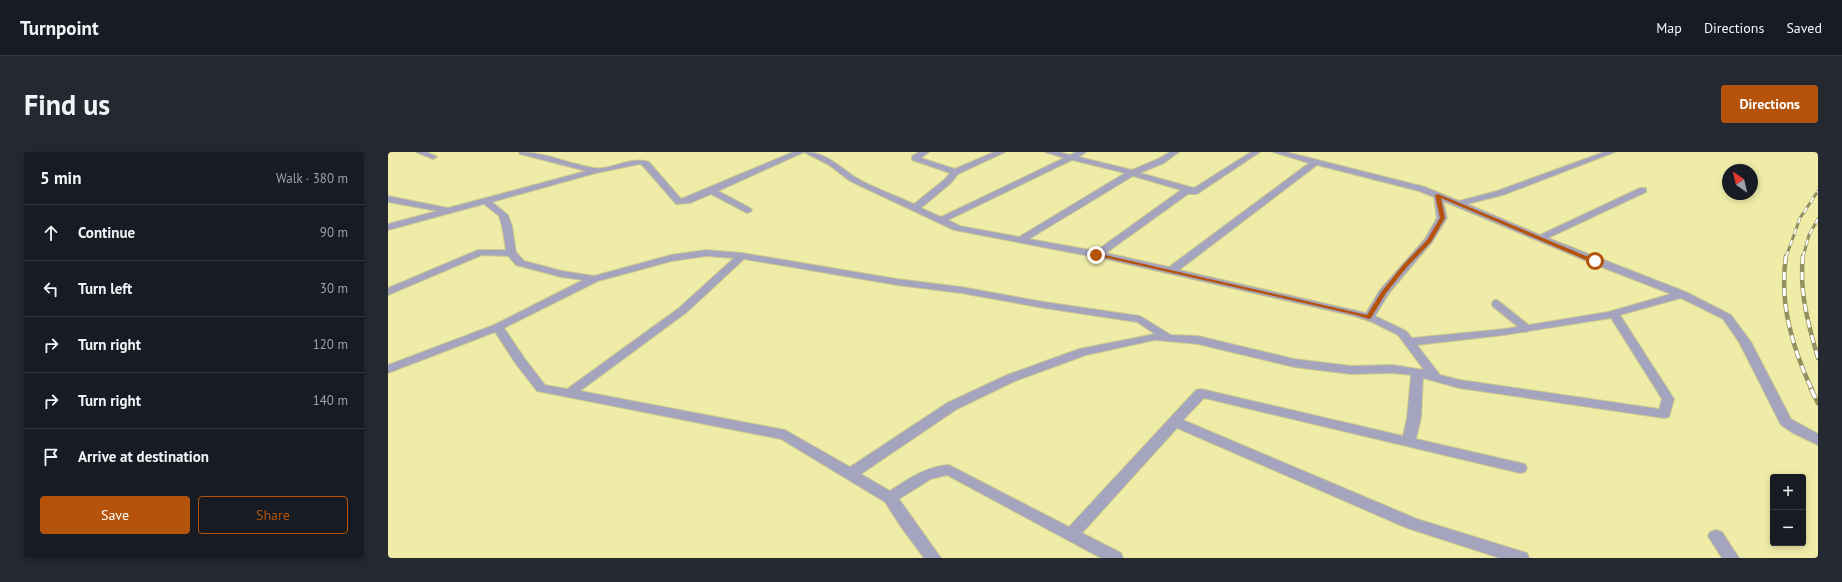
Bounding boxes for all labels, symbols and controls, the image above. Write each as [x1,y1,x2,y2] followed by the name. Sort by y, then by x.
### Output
[20,16,99,40] text: Turnpoint
[1656,19,1682,37] text: Map
[1704,19,1764,37] text: Directions
[1786,19,1822,37] text: Saved
[1721,85,1818,123] button: Directions
[24,86,110,123] text: Find us
[1722,164,1758,200] north arrow
[40,167,81,189] text: 5 min
[276,170,348,187] text: Walk · 380 m
[40,222,62,244] icon: ahead
[78,223,135,242] text: Continue
[320,224,348,241] text: 90 m
[1087,246,1105,264] route end
[1586,252,1604,270] route start
[40,278,62,300] icon: left
[78,279,132,298] text: Turn left
[320,280,348,297] text: 30 m
[40,334,62,356] icon: right
[78,335,141,354] text: Turn right
[313,336,348,353] text: 120 m
[40,390,62,412] icon: right
[78,391,141,410] text: Turn right
[313,392,348,409] text: 140 m
[40,446,62,468] icon: arrive
[78,447,209,466] text: Arrive at destination
[1770,474,1806,546] map controls
[1770,474,1806,510] button: +
[40,496,190,534] button: Save
[198,496,348,534] button: Share
[1770,510,1806,546] button: −

